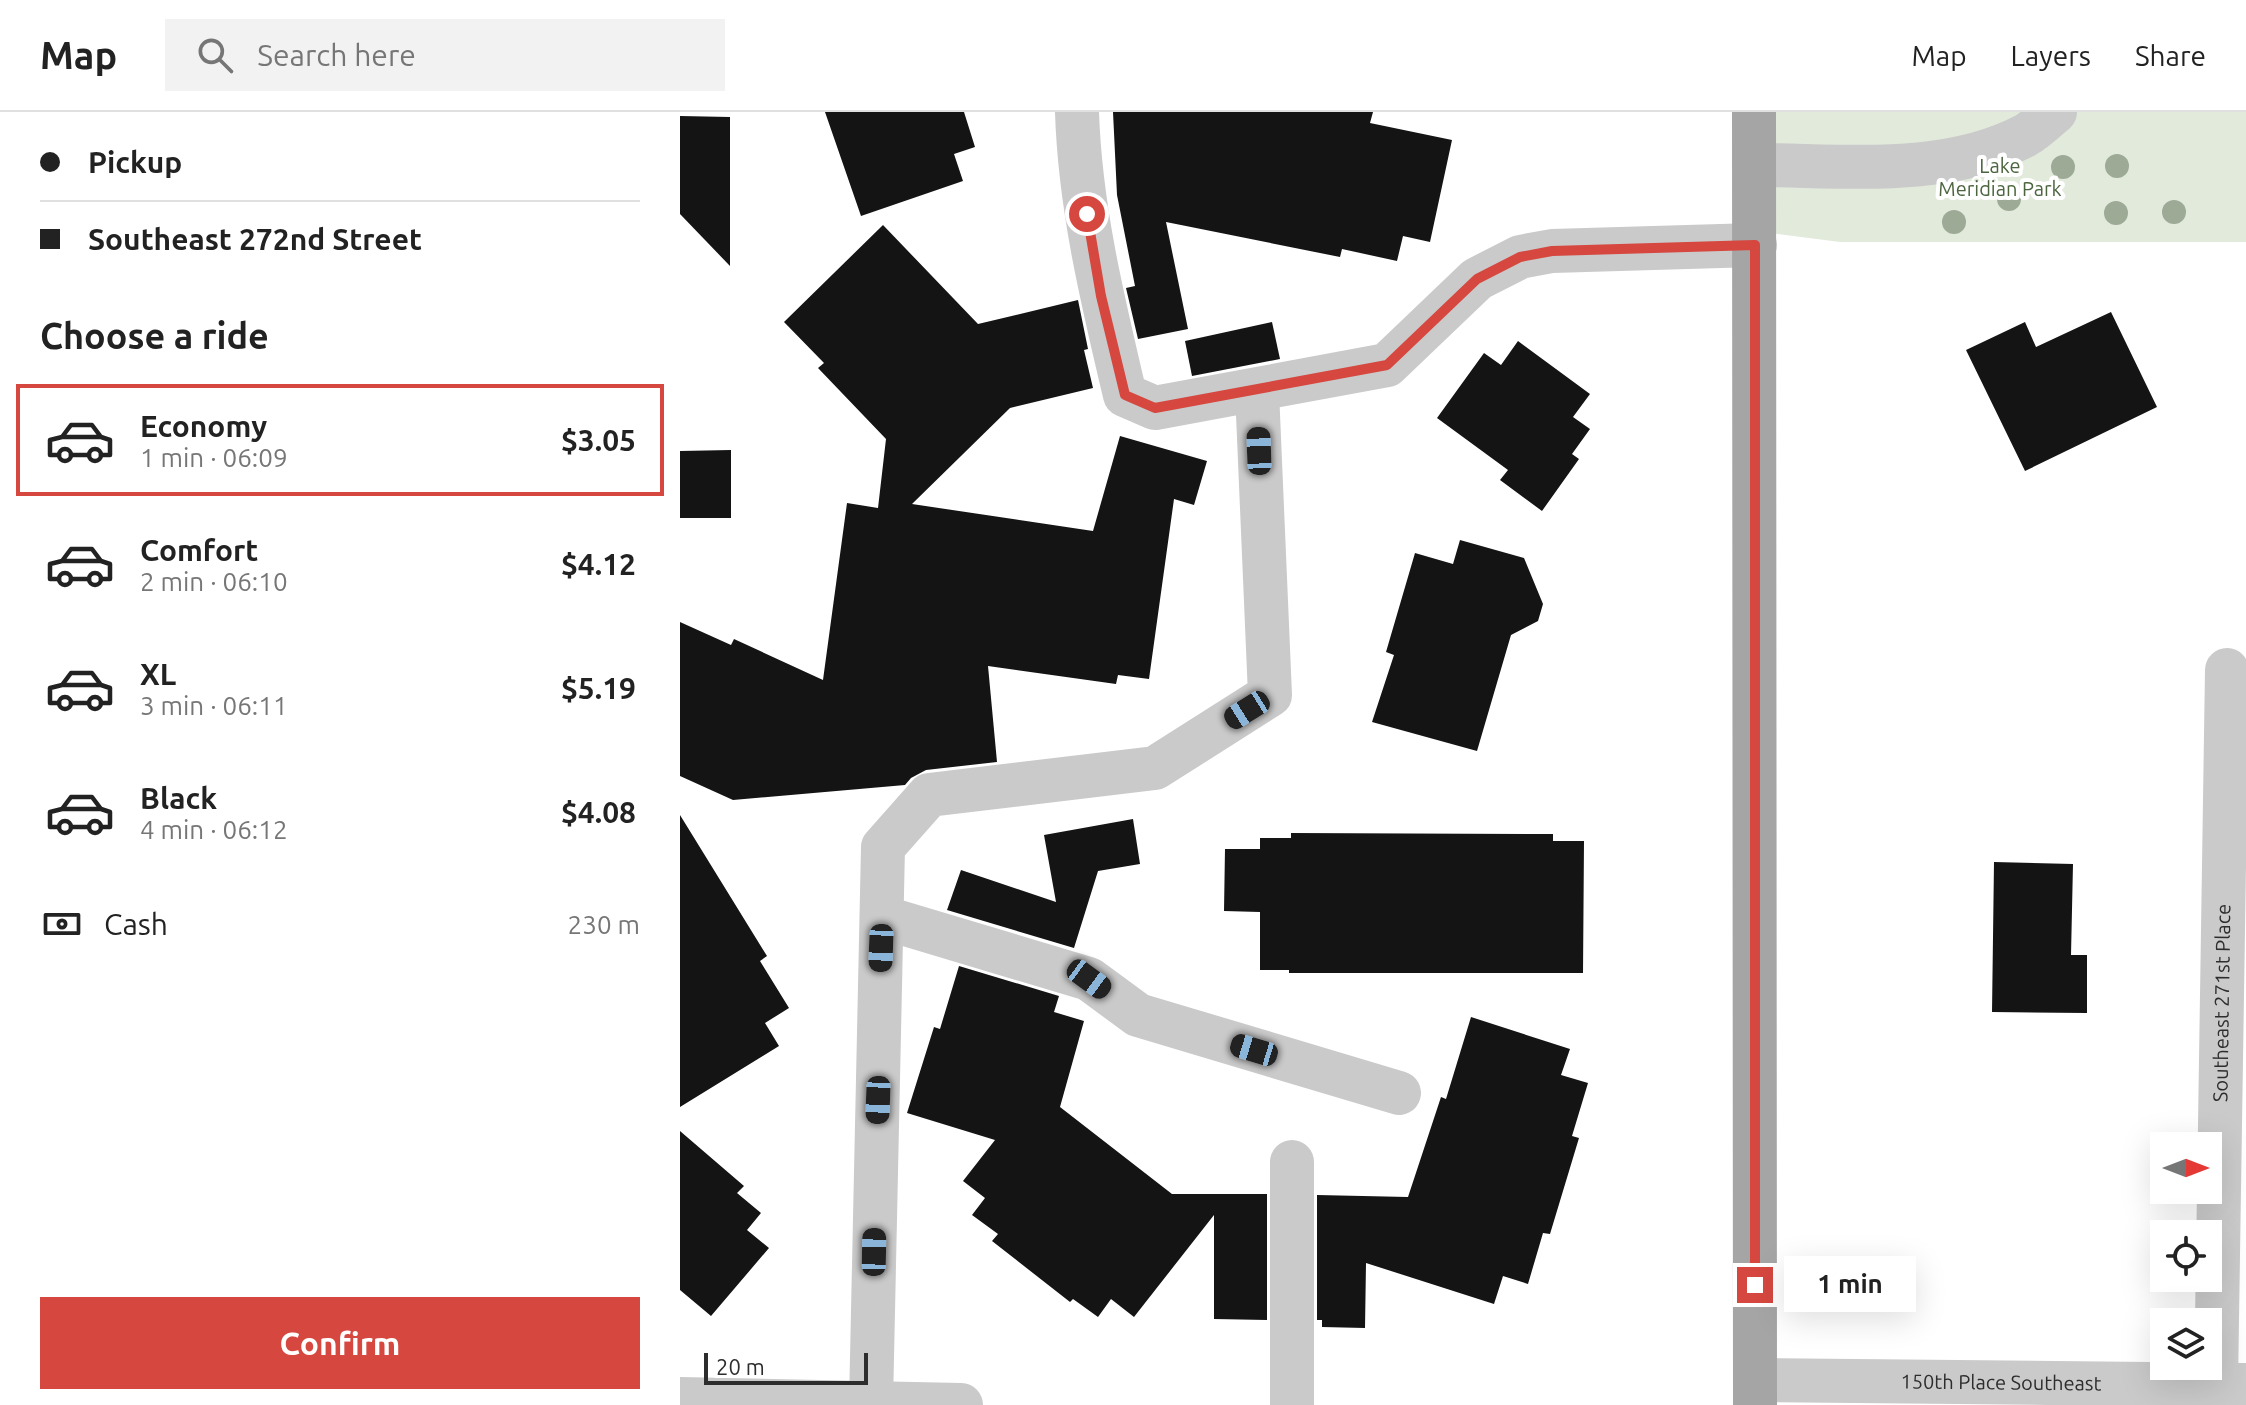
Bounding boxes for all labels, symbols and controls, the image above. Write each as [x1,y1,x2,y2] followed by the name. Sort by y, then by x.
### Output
[165,19,725,91] search box
[193,33,237,77] icon: search
[40,34,117,76] text: Map
[257,38,416,72] text: Search here
[1911,40,1967,71] text: Map
[2011,40,2091,71] text: Layers
[2135,40,2206,71] text: Share
[88,145,182,179] text: Pickup
[1938,154,2062,200] park label: Lake Meridian Park
[1069,196,1105,232] route start
[88,222,422,256] text: Southeast 272nd Street
[40,315,269,356] text: Choose a ride
[44,404,116,476] icon: car
[140,409,267,443] text: Economy
[561,423,636,457] text: $3.05
[1246,427,1272,475] car
[140,443,288,472] text: 1 min · 06:09
[44,528,116,600] icon: car
[140,533,258,567] text: Comfort
[561,547,636,581] text: $4.12
[140,567,288,596] text: 2 min · 06:10
[44,652,116,724] icon: car
[140,657,176,691] text: XL
[561,671,636,705] text: $5.19
[1220,687,1274,733] car
[140,691,288,720] text: 3 min · 06:11
[44,776,116,848] icon: car
[140,781,217,815] text: Black
[561,795,636,829] text: $4.08
[140,815,288,844] text: 4 min · 06:12
[40,902,84,946] icon: cash
[2208,904,2234,1102] street label: Southeast 271st Place
[104,907,168,941] text: Cash
[568,910,640,939] text: 230 m
[868,924,894,972] car
[1063,955,1115,1003] car
[1228,1032,1280,1068] car
[865,1076,891,1124] car
[2150,1132,2222,1204] north arrow
[2150,1132,2222,1380] map controls
[2150,1220,2222,1292] button: locate
[862,1228,886,1276] car
[1783,1257,1915,1313] callout: 1 min
[1737,1267,1773,1303] route end
[1817,1269,1883,1298] text: 1 min
[40,1297,640,1389] button: Confirm
[2150,1308,2222,1380] button: layers
[704,1349,868,1385] scale bar
[716,1354,765,1379] text: 20 m
[1900,1369,2102,1395] street label: 150th Place Southeast

